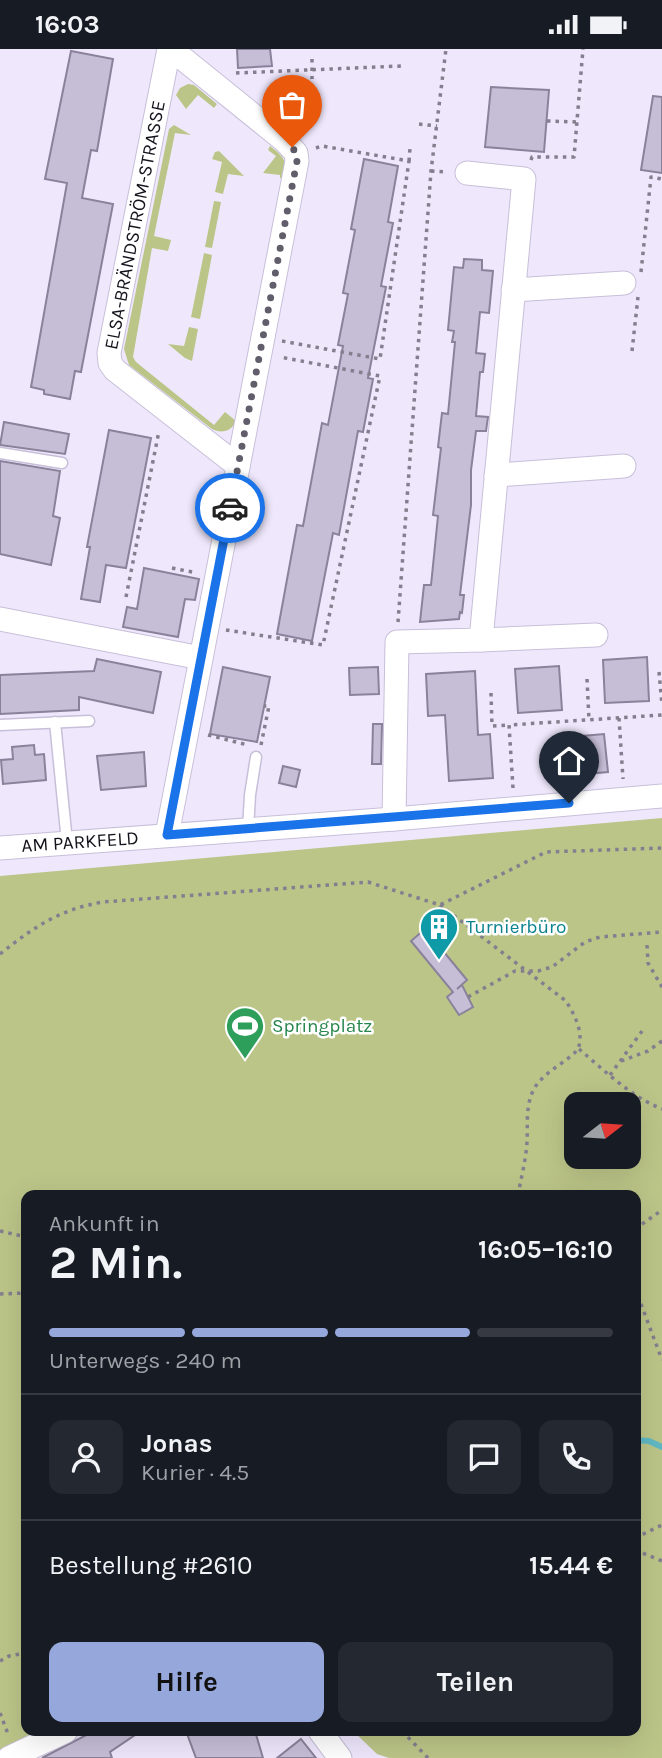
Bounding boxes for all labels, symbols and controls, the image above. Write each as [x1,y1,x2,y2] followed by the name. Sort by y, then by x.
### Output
[35,9,100,40] text: 16:03
[262,75,322,147] pin
[273,86,311,124] icon: bag
[100,99,170,351] street label: ELSA-BRÄNDSTRÖM-STRASSE
[195,473,265,543] courier
[211,489,249,527] icon: car
[539,731,599,803] pin
[550,742,588,780] icon: home
[21,827,139,857] street label: AM PARKFELD
[418,906,460,961] building icon: Turnierbüro
[466,916,566,938] place label: Turnierbüro
[224,1005,266,1060] sports icon: Springplatz
[272,1015,372,1037] place label: Springplatz
[564,1092,640,1169] north arrow
[564,1092,641,1169] map controls
[49,1210,160,1237] text: Ankunft in
[478,1234,613,1265] text: 16:05–16:10
[49,1236,182,1290] text: 2 Min.
[49,1347,242,1374] text: Unterwegs · 240 m
[49,1420,123,1494] button: person
[447,1420,521,1494] button: chat
[539,1420,613,1494] button: phone
[141,1428,212,1459] text: Jonas
[141,1459,249,1486] text: Kurier · 4.5
[49,1550,252,1581] text: Bestellung #2610
[529,1550,613,1581] text: 15.44 €
[49,1642,324,1722] button: Hilfe
[338,1642,613,1722] button: Teilen

